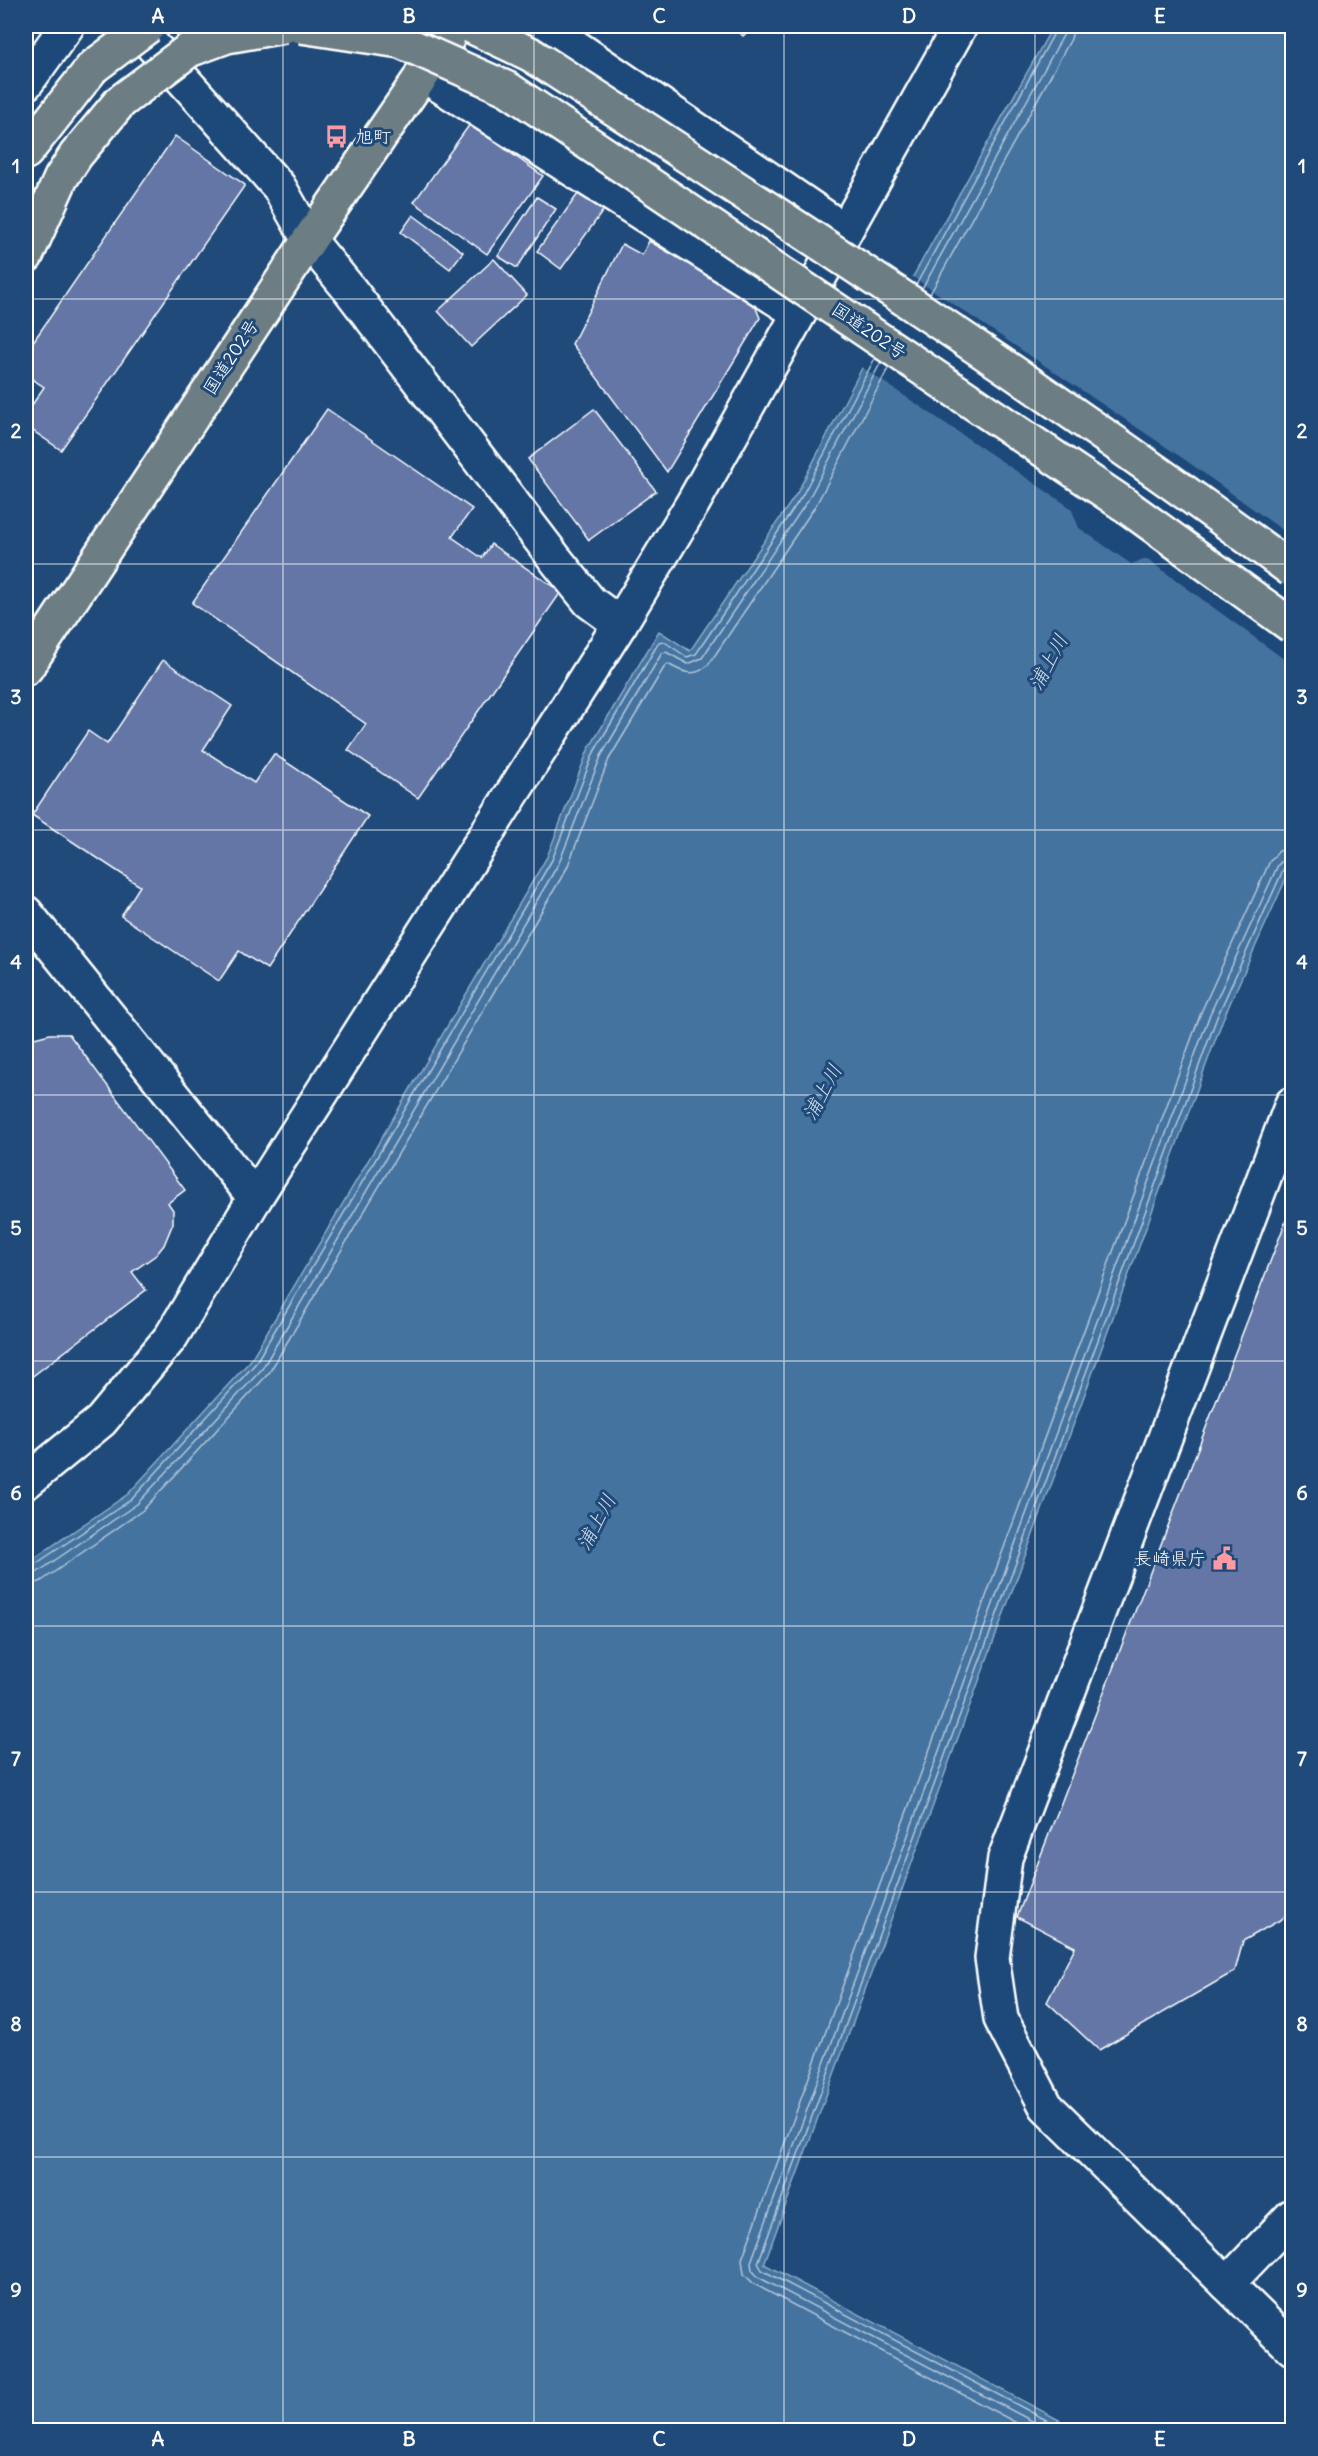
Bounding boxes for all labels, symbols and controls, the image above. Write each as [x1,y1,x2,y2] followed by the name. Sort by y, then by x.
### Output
[152,3,165,28] text: A
[402,3,416,28] text: B
[652,3,666,28] text: C
[902,3,916,28] text: D
[1154,3,1166,28] text: E
[324,124,350,150] bus stop icon: 旭町
[355,125,391,148] place label: 旭町
[12,153,20,178] text: 1
[1298,153,1306,178] text: 1
[827,297,911,364] street label: 国道202号
[198,315,264,399] street label: 国道202号
[11,418,22,443] text: 2
[1297,418,1308,443] text: 2
[1022,629,1073,694] water label: 浦上川
[10,684,22,709] text: 3
[1296,684,1308,709] text: 3
[10,949,22,974] text: 4
[1296,949,1308,974] text: 4
[796,1059,847,1124] water label: 浦上川
[10,1215,22,1240] text: 5
[1296,1215,1308,1240] text: 5
[10,1480,22,1505] text: 6
[1296,1480,1308,1505] text: 6
[570,1489,621,1554] water label: 浦上川
[1211,1546,1237,1572] public building icon: 長崎県庁
[1134,1547,1206,1570] place label: 長崎県庁
[11,1746,21,1771] text: 7
[1297,1746,1307,1771] text: 7
[10,2011,22,2036] text: 8
[1296,2011,1308,2036] text: 8
[10,2277,22,2302] text: 9
[1296,2277,1308,2302] text: 9
[152,2426,165,2451] text: A
[402,2426,416,2451] text: B
[652,2426,666,2451] text: C
[902,2426,916,2451] text: D
[1154,2426,1166,2451] text: E

